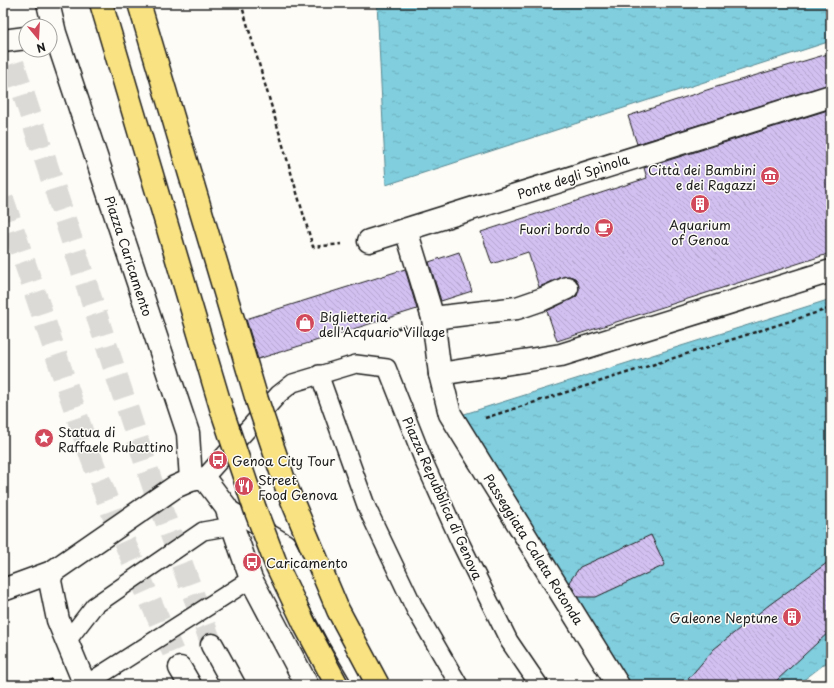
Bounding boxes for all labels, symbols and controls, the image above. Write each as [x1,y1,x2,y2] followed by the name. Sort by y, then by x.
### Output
[18,18,58,58] north arrow
[34,39,48,58] text: N
[515,149,632,203] street label: Ponte degli Spìnola
[648,160,756,194] place label: Città dei Bambini e dei Ragazzi
[759,165,781,187] museum icon: Città dei Bambini e dei Ragazzi
[101,193,157,319] street label: Piazza Caricamento
[689,193,711,215] building icon: Aquarium of Genoa
[669,215,731,249] place label: Aquarium of Genoa
[593,217,615,239] cafe icon: Fuori bordo
[519,219,590,238] place label: Fuori bordo
[319,307,445,341] place label: Biglietteria dell'Acquario Village
[294,312,316,334] shop icon: Biglietteria dell'Acquario Village
[398,413,488,583] street label: Piazza Repubblica di Genova
[58,422,174,456] place label: Statua di Raffaele Rubattino
[33,427,55,449] place icon: Statua di Raffaele Rubattino
[207,449,229,471] bus stop icon: Genoa City Tour
[232,451,336,470] place label: Genoa City Tour
[258,470,338,504] place label: Street Food Genova
[480,470,588,628] street label: Passeggiata Calata Rotonda
[233,475,255,497] restaurant icon: Street Food Genova
[241,551,263,573] bus stop icon: Caricamento
[266,553,348,572] place label: Caricamento
[781,606,803,628] building icon: Galeone Neptune
[670,608,778,627] place label: Galeone Neptune

